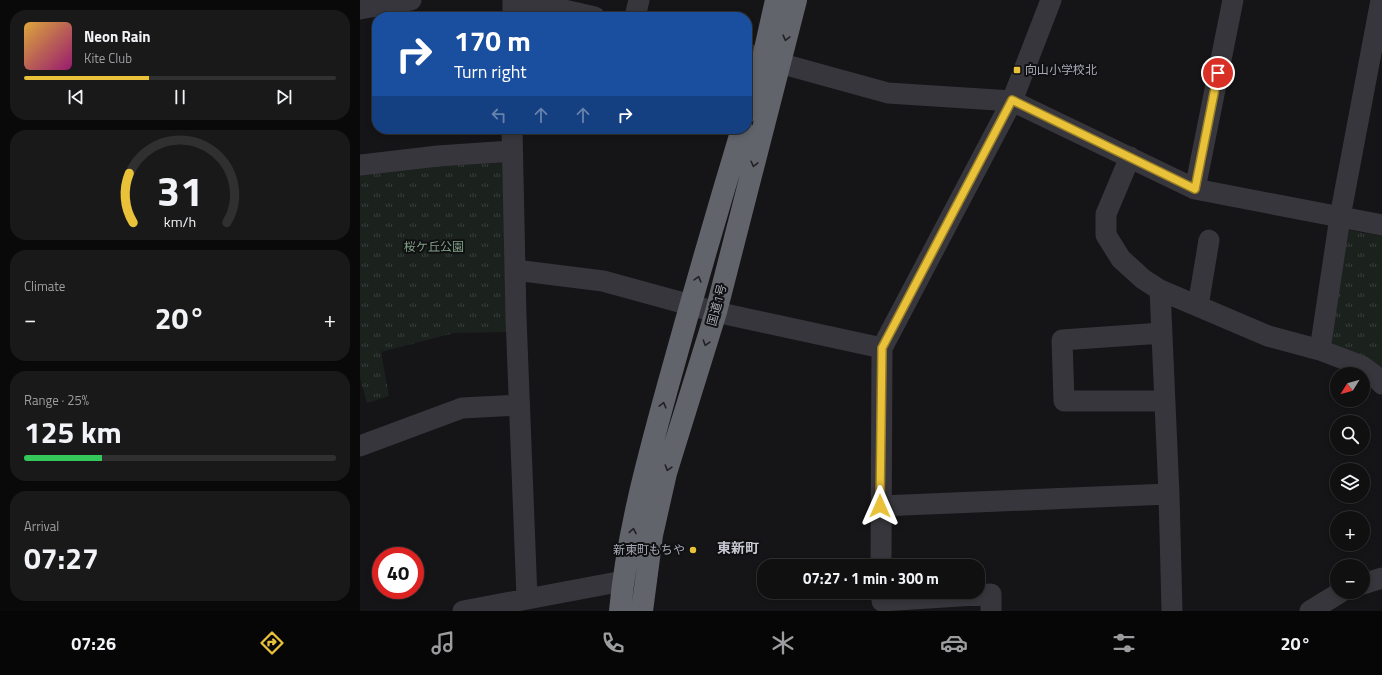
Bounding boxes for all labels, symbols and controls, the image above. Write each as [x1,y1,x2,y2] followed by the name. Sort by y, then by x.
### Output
[454,19,531,62] text: 170 m
[84,25,151,48] text: Neon Rain
[388,28,440,80] icon: right
[782,34,791,41] one-way arrow
[84,48,132,68] text: Kite Club
[1201,56,1235,90] pin
[454,58,527,85] text: Turn right
[1025,60,1097,79] place label: 向山小学校北
[1207,62,1229,84] icon: arrive
[1012,65,1022,75] marker: 向山小学校北
[65,86,87,108] icon: previous
[169,86,191,108] icon: pause
[273,86,295,108] icon: next
[488,104,510,126] icon: left
[530,104,552,126] icon: ahead
[572,104,594,126] icon: ahead
[614,104,636,126] icon: right
[157,159,203,222] text: 31
[750,160,758,167] one-way arrow
[164,211,196,233] text: km/h
[404,237,464,256] park label: 桜ケ丘公園
[24,276,65,296] text: Climate
[693,276,702,283] one-way arrow
[702,282,731,328] street label: 国道1号
[155,295,205,341] text: 20°
[24,302,36,336] text: −
[324,302,336,336] text: +
[702,340,711,347] one-way arrow
[1330,367,1370,407] north arrow
[1330,367,1370,599] map controls
[24,390,89,410] text: Range · 25%
[658,401,667,408] one-way arrow
[24,409,122,455] text: 125 km
[1330,415,1370,455] button: search
[1330,463,1370,503] button: layers
[664,464,673,471] one-way arrow
[859,485,901,527] position arrow
[1330,511,1370,551] button: +
[24,516,59,536] text: Arrival
[628,528,636,534] one-way arrow
[24,535,99,581] text: 07:27
[717,537,759,558] district label: 東新町
[613,540,685,559] place label: 新東町もちや
[688,545,698,555] marker: 新東町もちや
[372,547,424,599] speed limit sign: 40
[1330,559,1370,599] button: −
[803,567,939,590] text: 07:27 · 1 min · 300 m
[258,629,286,657] icon: directions
[429,629,457,657] icon: music
[599,629,627,657] icon: phone
[769,629,797,657] icon: climate
[940,629,968,657] icon: car
[1110,629,1138,657] icon: filters
[71,630,116,657] text: 07:26
[1281,630,1311,657] text: 20°

